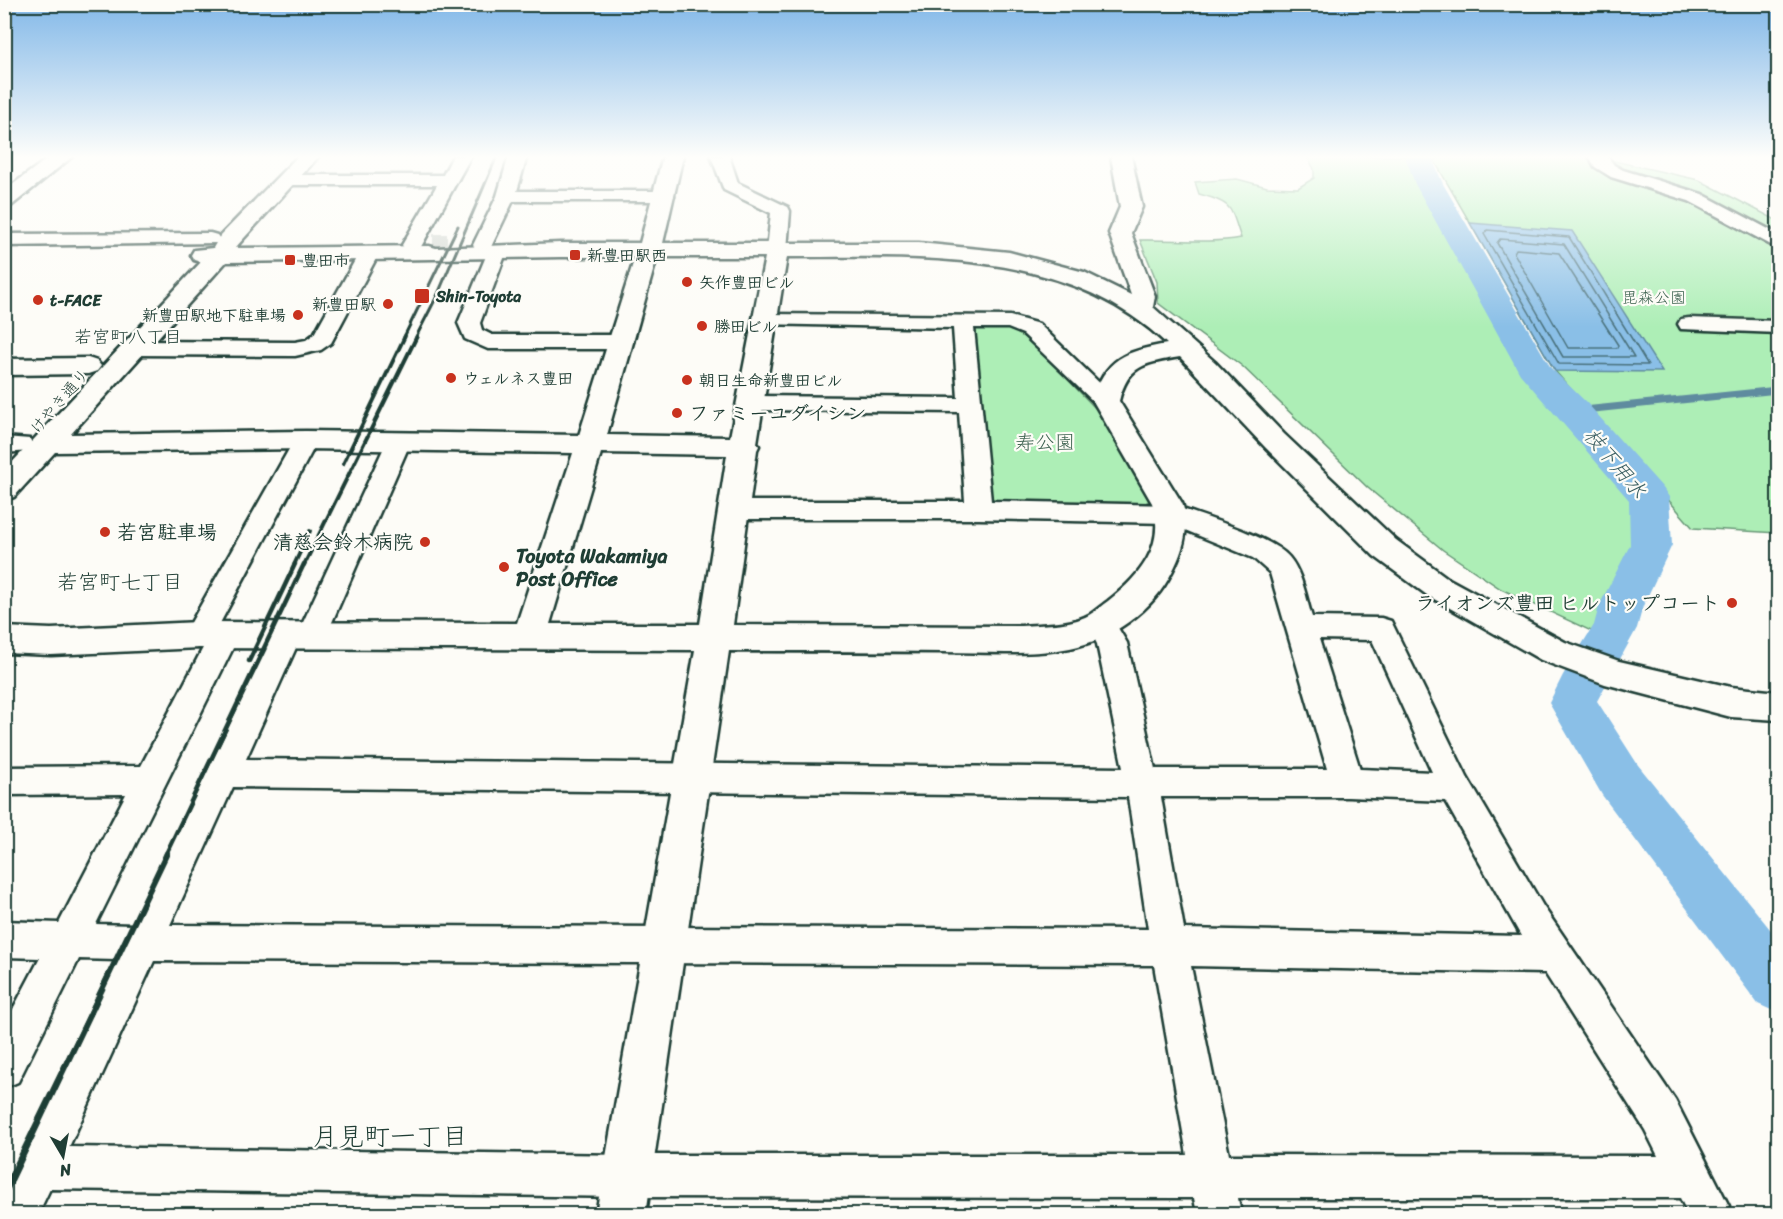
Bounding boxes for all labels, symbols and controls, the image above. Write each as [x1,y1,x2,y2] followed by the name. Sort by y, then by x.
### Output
[587,241,667,270] place label: 新豊田駅西
[302,246,350,275] place label: 豊田市
[568,248,582,262] marker: 新豊田駅西
[283,253,297,267] marker: 豊田市
[699,268,795,297] place label: 矢作豊田ビル
[680,275,694,289] marker: 矢作豊田ビル
[435,282,521,311] place label: Shin-Toyota
[1622,283,1686,312] park label: 毘森公園
[50,286,102,315] place label: t-FACE
[413,287,431,305] marker: Shin-Toyota
[312,290,376,319] place label: 新豊田駅
[31,293,45,307] marker: t-FACE
[381,297,395,311] marker: 新豊田駅
[142,301,286,330] place label: 新豊田駅地下駐車場
[291,308,305,322] marker: 新豊田駅地下駐車場
[714,312,778,341] place label: 勝田ビル
[695,319,709,333] marker: 勝田ビル
[74,321,182,353] district label: 若宮町八丁目
[22,362,97,441] street label: けやき通り
[463,364,573,393] place label: ウェルネス豊田
[699,366,843,395] place label: 朝日生命新豊田ビル
[444,371,458,385] marker: ウェルネス豊田
[680,373,694,387] marker: 朝日生命新豊田ビル
[689,396,867,431] place label: ファミーユダイシン
[670,406,684,420] marker: ファミーユダイシン
[1573,419,1657,507] water label: 枝下用水
[1015,425,1075,460] park label: 寿公園
[117,515,217,550] place label: 若宮駐車場
[98,525,112,539] marker: 若宮駐車場
[273,525,413,560] place label: 清慈会鈴木病院
[418,535,432,549] marker: 清慈会鈴木病院
[516,539,667,597] place label: Toyota Wakamiya Post Office
[497,560,511,574] marker: Toyota Wakamiya Post Office
[57,563,183,601] district label: 若宮町七丁目
[1415,586,1720,621] place label: ライオンズ豊田 ヒルトップコート
[1725,596,1739,610] marker: ライオンズ豊田 ヒルトップコート
[312,1113,468,1159] district label: 月見町一丁目
[33,1126,93,1186] north arrow
[57,1155,74,1186] text: N

